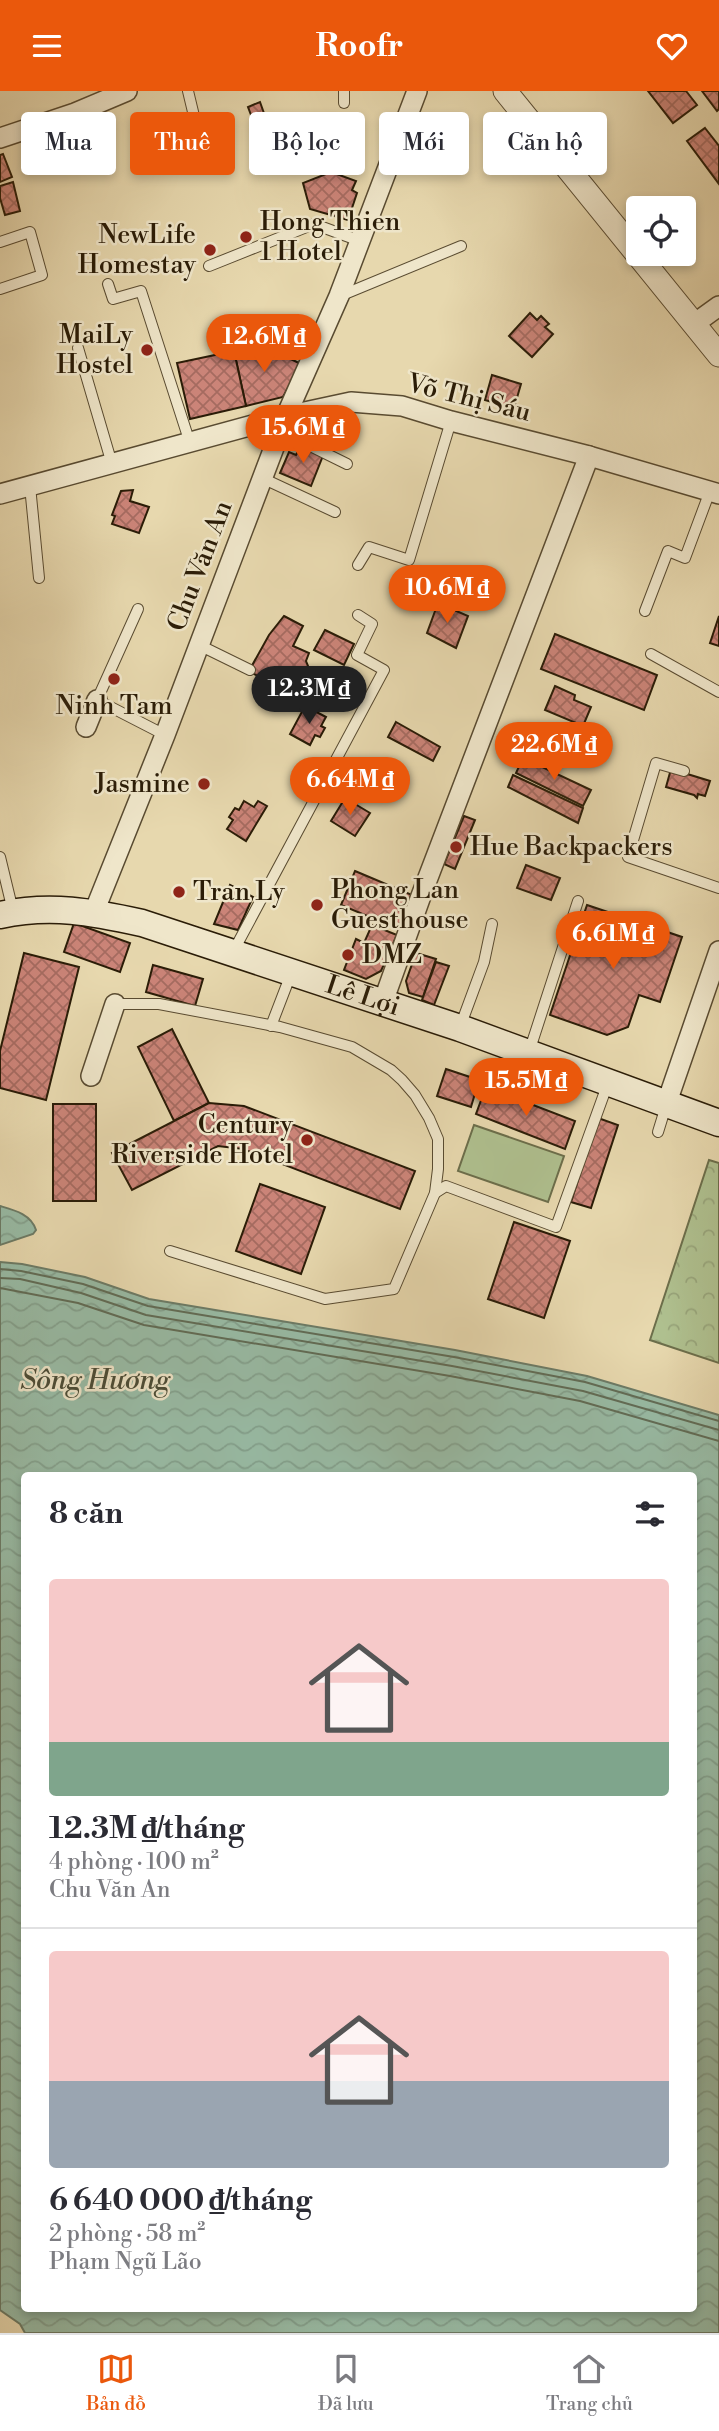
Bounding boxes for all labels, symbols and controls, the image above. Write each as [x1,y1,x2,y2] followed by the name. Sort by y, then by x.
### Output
[316,26,403,66] text: Roofr
[28,27,66,65] icon: menu
[653,27,691,65] icon: heart
[21,112,116,175] chip: Mua
[130,112,235,175] chip: Thuê
[249,112,365,175] chip: Bộ lọc
[379,112,469,175] chip: Mới
[483,112,607,175] chip: Căn hộ
[626,196,696,266] map controls
[626,196,696,266] button: locate
[260,206,400,268] place label: Hong Thien 1 Hotel
[78,219,196,281] place label: NewLife Homestay
[238,229,254,245] marker: Hong Thien 1 Hotel
[202,242,218,258] marker: NewLife Homestay
[199,315,329,374] pin: 12.6M ₫
[56,319,133,381] place label: MaiLy Hostel
[222,323,306,351] text: 12.6M ₫
[139,342,155,358] marker: MaiLy Hostel
[403,367,534,429] street label: Võ Thị Sáu
[238,405,368,465] pin: 15.6M ₫
[262,414,344,442] text: 15.6M ₫
[160,496,240,636] street label: Chu Văn An
[382,566,512,625] pin: 10.6M ₫
[405,574,489,602] text: 10.6M ₫
[244,667,374,726] pin: 12.3M ₫
[106,671,122,687] marker: Ninh Tam
[268,675,350,703] text: 12.3M ₫
[56,690,173,722] place label: Ninh Tam
[489,723,619,782] pin: 22.6M ₫
[511,731,597,759] text: 22.6M ₫
[285,757,415,817] pin: 6.64M ₫
[306,766,394,794] text: 6.64M ₫
[93,768,190,800] place label: Jasmine
[196,776,212,792] marker: Jasmine
[470,831,673,863] place label: Hue Backpackers
[448,839,464,855] marker: Hue Backpackers
[331,874,469,936] place label: Phong Lan Guesthouse
[193,876,285,908] place label: Tran Ly
[171,884,187,900] marker: Tran Ly
[309,897,325,913] marker: Phong Lan Guesthouse
[548,911,678,971] pin: 6.61M ₫
[572,920,654,948] text: 6.61M ₫
[362,939,422,971] place label: DMZ
[340,947,356,963] marker: DMZ
[322,969,404,1023] street label: Lê Lợi
[461,1059,591,1118] pin: 15.5M ₫
[485,1067,567,1095] text: 15.5M ₫
[111,1109,293,1171] place label: Century Riverside Hotel
[299,1132,315,1148] marker: Century Riverside Hotel
[20,1363,171,1398] water label: Sông Hương
[49,1495,123,1533] text: 8 căn
[631,1495,669,1533] icon: filters
[296,1625,422,1751] icon: home
[49,1810,244,1848] text: 12.3M ₫/tháng
[49,1848,219,1876] text: 4 phòng · 100 m²
[49,1876,170,1904] text: Chu Văn An
[296,1997,422,2123] icon: home
[49,2182,312,2220] text: 6 640 000 ₫/tháng
[49,2220,205,2248] text: 2 phòng · 58 m²
[49,2248,202,2276] text: Phạm Ngũ Lão
[86,2350,146,2416] tab: Bản đồ
[318,2350,374,2416] tab: Đã lưu
[546,2350,633,2416] tab: Trang chủ

